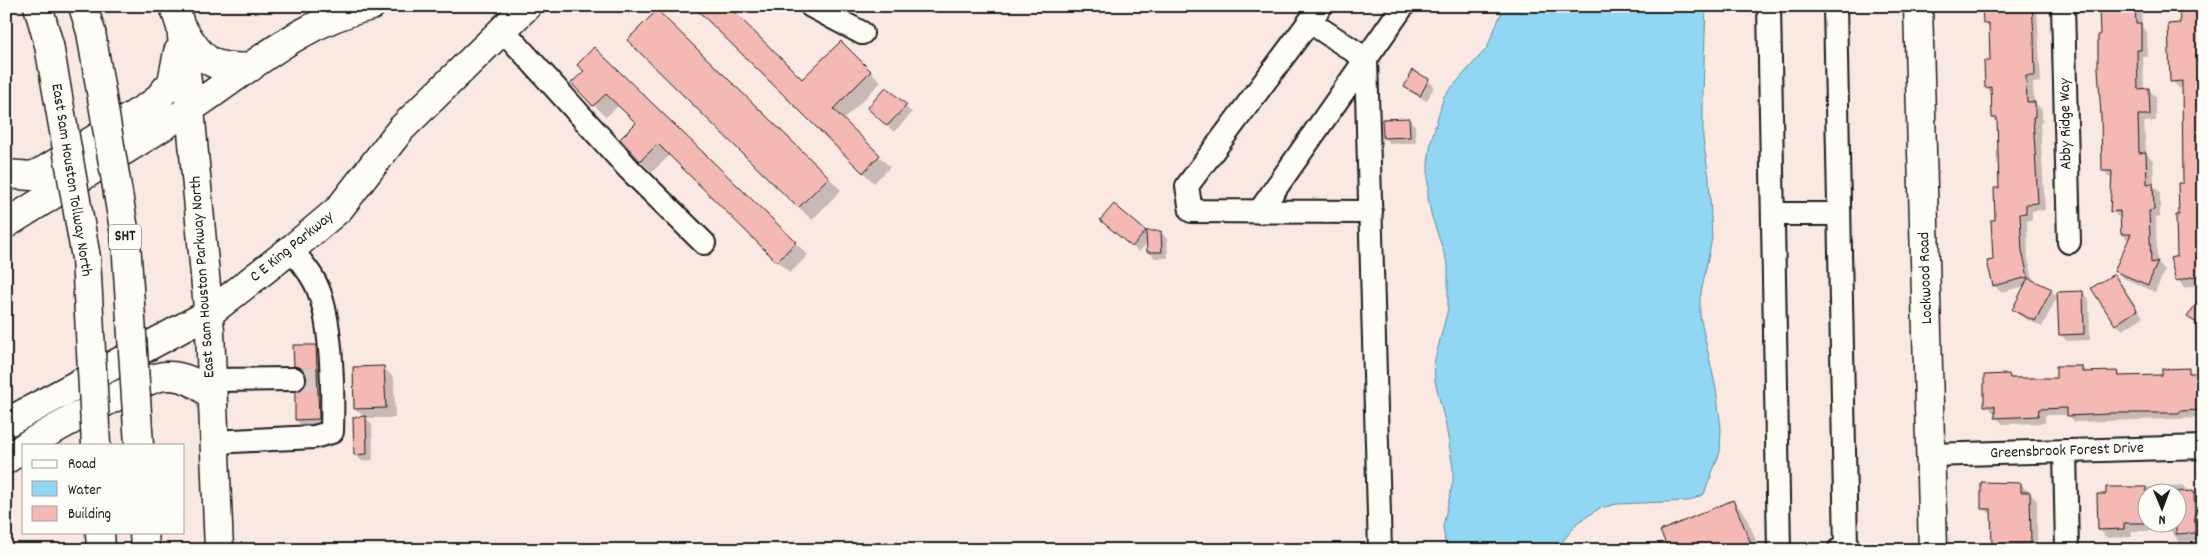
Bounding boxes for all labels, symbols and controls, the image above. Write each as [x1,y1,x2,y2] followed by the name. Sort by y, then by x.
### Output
[2054,77,2078,170] street label: Abby Ridge Way
[44,82,98,278] street label: East Sam Houston Tollway North
[184,175,222,379] street label: East Sam Houston Parkway North
[245,206,339,288] street label: C E King Parkway
[109,224,141,250] road number: SHT
[1913,231,1939,325] street label: Lockwood Road
[1990,437,2144,465] street label: Greensbrook Forest Drive
[22,444,185,534] legend
[68,454,96,476] text: Road
[68,480,102,502] text: Water
[2136,484,2186,534] north arrow
[68,504,111,526] text: Building
[2158,509,2166,529] text: N

